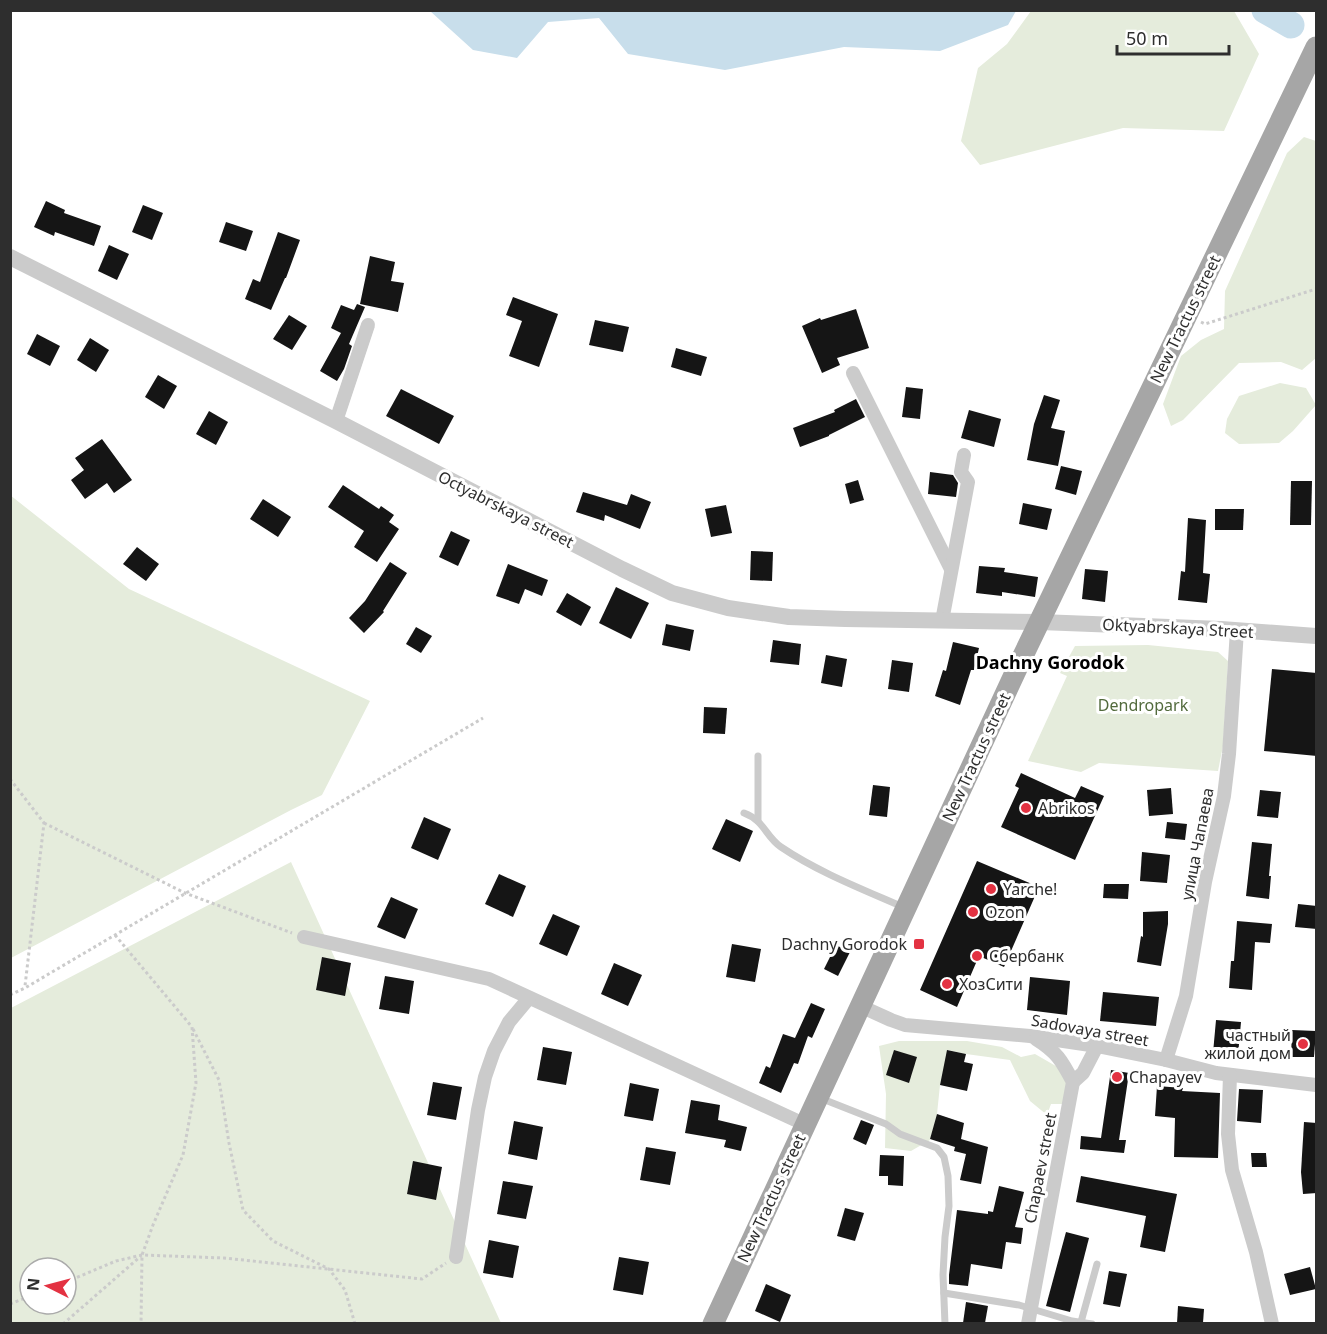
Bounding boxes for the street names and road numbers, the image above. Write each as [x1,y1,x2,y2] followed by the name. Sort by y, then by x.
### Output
[1144,251,1226,387] street label: New Tractus street
[434,465,578,553] street label: Octyabrskaya street
[1102,613,1254,643] street label: Oktyabrskaya Street
[937,689,1016,825] street label: New Tractus street
[1175,786,1219,902] street label: улица Чапаева
[1030,1009,1151,1051] street label: Sadovaya street
[1018,1111,1062,1225] street label: Chapaev street
[732,1130,811,1266] street label: New Tractus street

